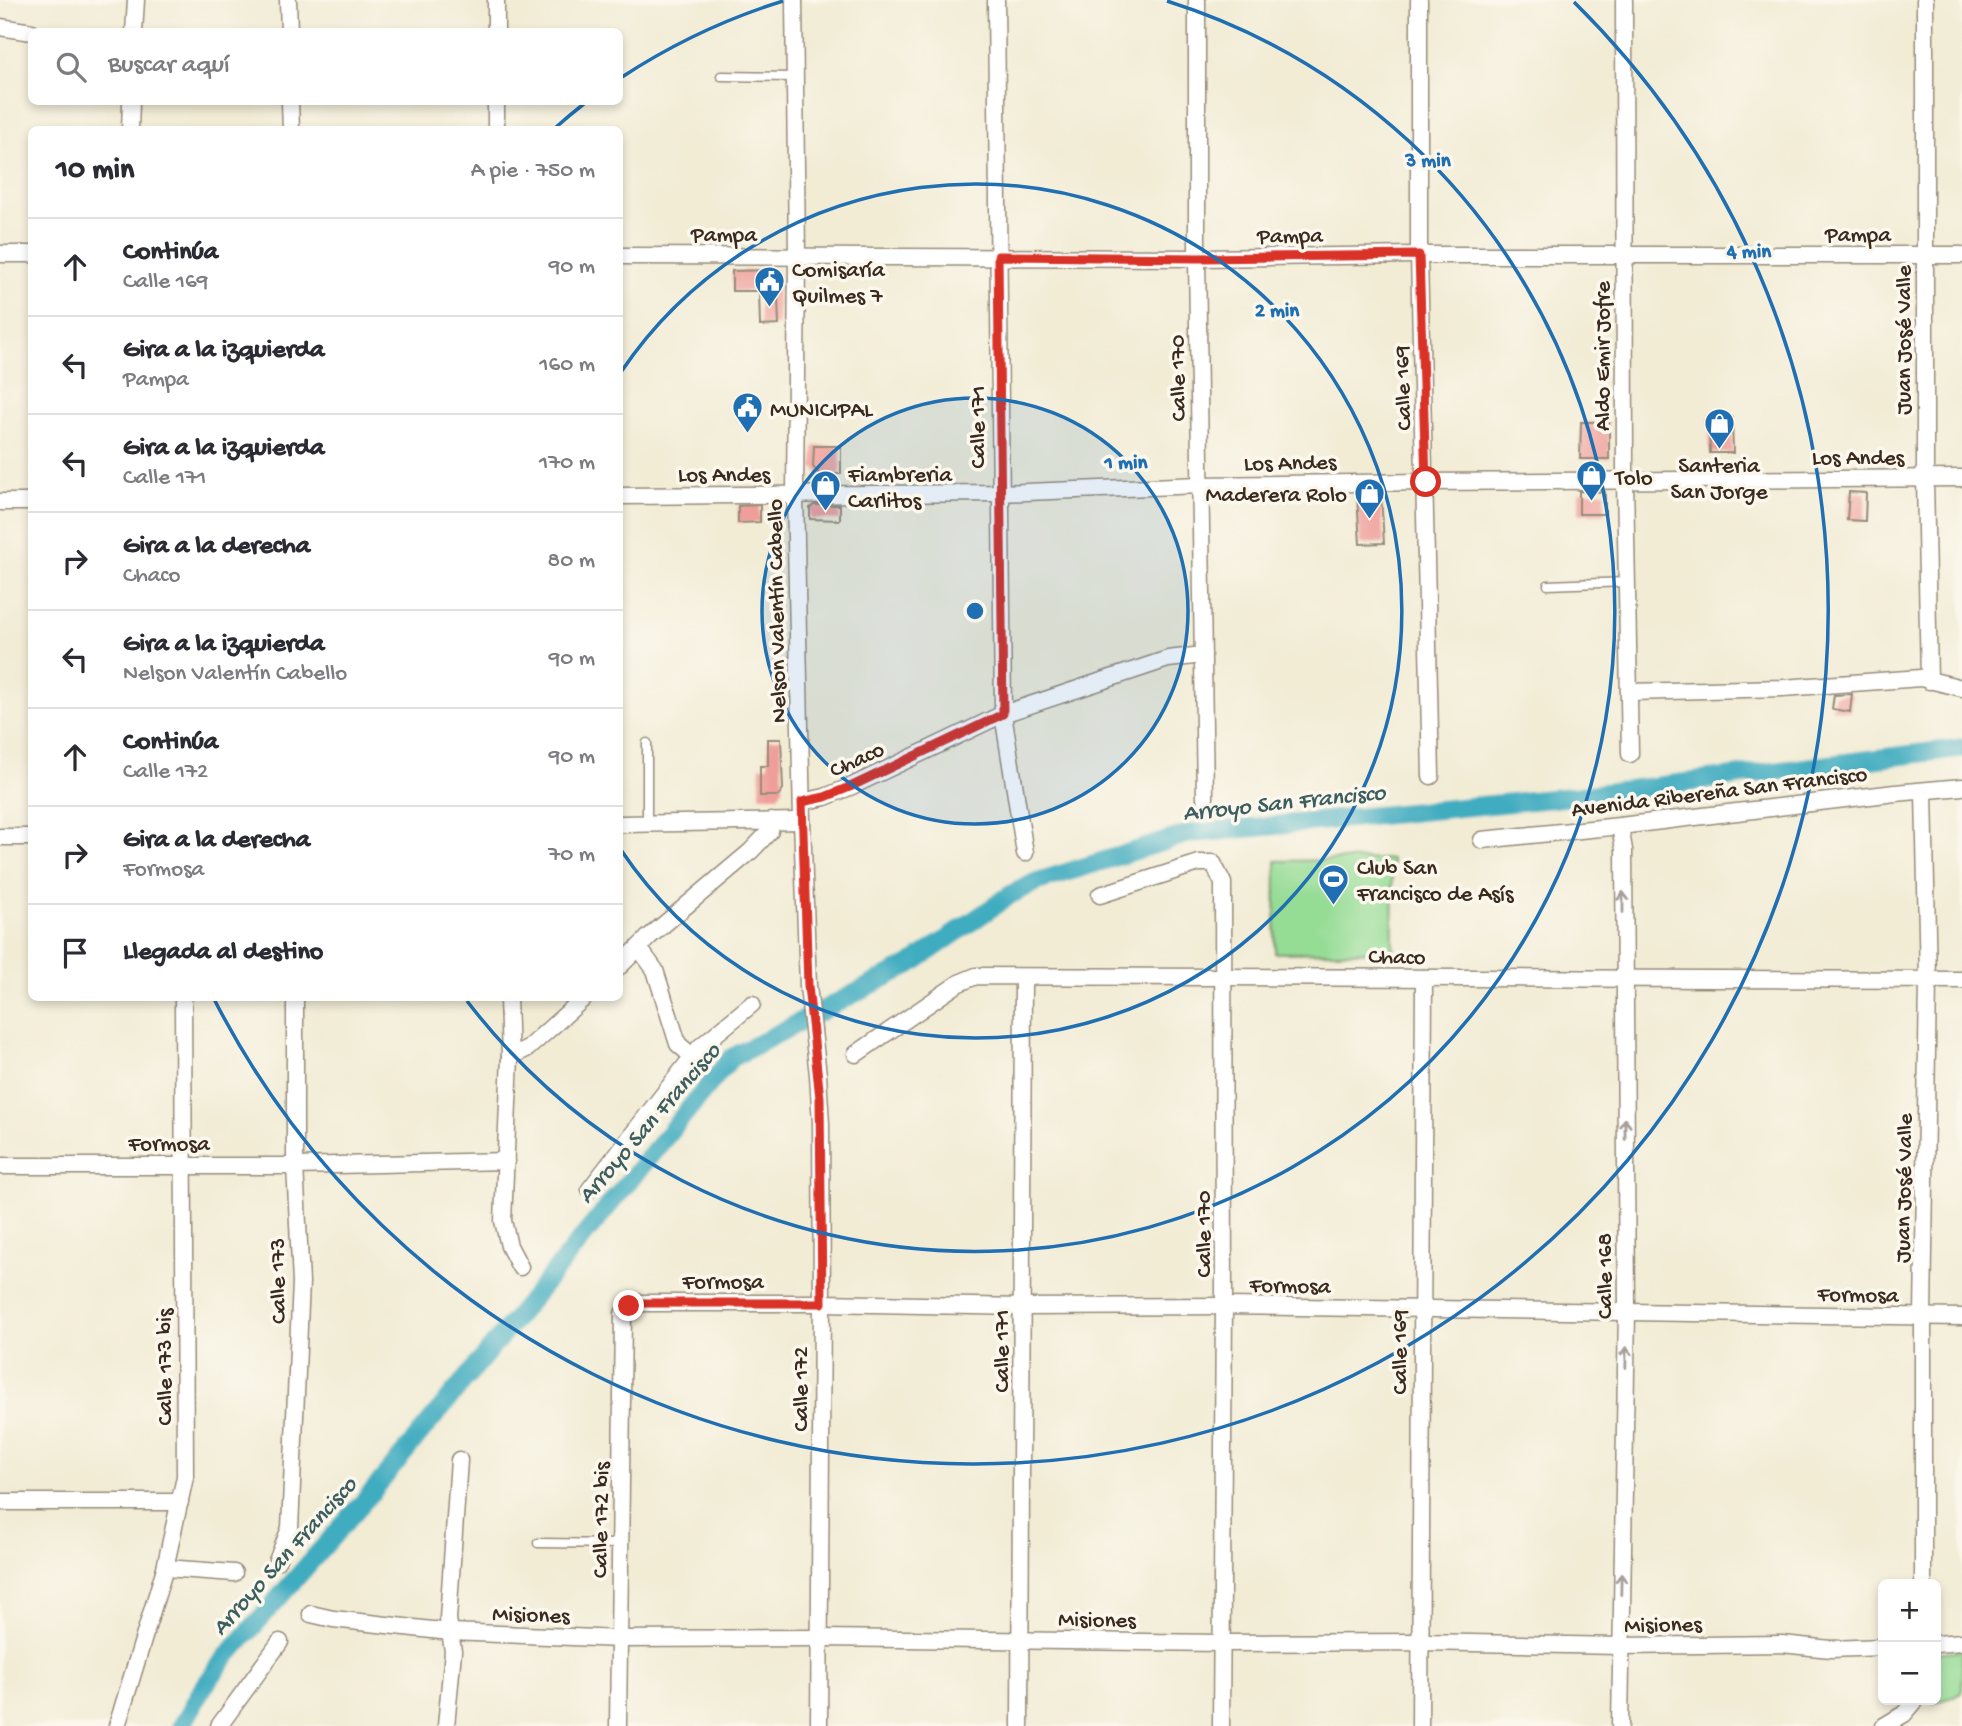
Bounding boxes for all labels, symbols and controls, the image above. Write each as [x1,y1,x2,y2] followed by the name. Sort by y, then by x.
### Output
[28,28,623,105] search box
[52,48,90,86] icon: search
[108,51,230,82] text: Buscar aquí
[1404,150,1452,175] text: 3 min
[56,154,134,189] text: 10 min
[471,158,595,185] text: A pie · 750 m
[690,223,758,250] street label: Pampa
[1256,223,1324,252] street label: Pampa
[1824,223,1892,250] street label: Pampa
[123,238,218,269] text: Continúa
[1726,241,1772,266] text: 4 min
[56,248,94,286] icon: ahead
[549,254,595,281] text: 90 m
[792,258,886,311] place label: Comisaría Quilmes 7
[752,264,786,308] public building icon: Comisaría Quilmes 7
[1892,264,1919,415] street label: Juan José Valle
[123,269,208,296] text: Calle 169
[1591,280,1618,431] street label: Aldo Emir Jofre
[1255,300,1300,325] text: 2 min
[1165,334,1194,422] street label: Calle 170
[123,336,325,367] text: Gira a la izquierda
[1390,344,1419,431] street label: Calle 169
[56,346,94,384] icon: left
[539,352,595,379] text: 160 m
[123,367,189,394] text: Pampa
[966,385,993,469] street label: Calle 171
[730,391,764,435] public building icon: MUNICIPAL
[770,398,874,425] place label: MUNICIPAL
[1702,406,1736,450] shop icon: Santeria San Jorge
[123,434,325,465] text: Gira a la izquierda
[56,444,94,482] icon: left
[1812,446,1905,473] street label: Los Andes
[539,450,595,477] text: 170 m
[1244,450,1337,479] street label: Los Andes
[1104,452,1148,477] text: 1 min
[1670,454,1769,507] place label: Santeria San Jorge
[1575,459,1609,503] shop icon: Tolo
[678,463,771,490] street label: Los Andes
[847,463,953,516] place label: Fiambreria Carlitos
[123,465,206,492] text: Calle 171
[1410,466,1441,497] route start
[1613,466,1653,493] place label: Tolo
[808,469,842,513] shop icon: Fiambreria Carlitos
[1353,476,1387,520] shop icon: Maderera Rolo
[1206,483,1347,510] place label: Maderera Rolo
[763,499,794,723] street label: Nelson Valentín Cabello
[123,532,310,563] text: Gira a la derecha
[56,542,94,580] icon: right
[548,548,595,575] text: 80 m
[123,563,180,590] text: Chaco
[963,599,987,623] centre of rings
[123,630,325,661] text: Gira a la izquierda
[56,640,94,678] icon: left
[549,646,595,673] text: 90 m
[123,661,347,688] text: Nelson Valentín Cabello
[123,728,218,759] text: Continúa
[826,737,889,786] street label: Chaco
[56,738,94,776] icon: ahead
[549,744,595,771] text: 90 m
[123,759,208,786] text: Calle 172
[1570,762,1869,825] street label: Avenida Ribereña San Francisco
[1182,779,1389,830] water label: Arroyo San Francisco
[123,826,310,857] text: Gira a la derecha
[56,836,94,874] icon: right
[548,842,595,869] text: 70 m
[1356,856,1514,909] place label: Club San Francisco de Asís
[123,857,204,884] text: Formosa
[1317,862,1351,906] sports icon: Club San Francisco de Asís
[1617,891,1630,914] one-way arrow
[56,934,94,972] icon: arrive
[123,938,323,969] text: Llegada al destino
[1368,945,1426,972] street label: Chaco
[573,1037,729,1211] water label: Arroyo San Francisco
[1891,1112,1920,1263] street label: Juan José Valle
[1618,1118,1632,1141] one-way arrow
[127,1132,211,1159] street label: Formosa
[1192,1191,1219,1278] street label: Calle 170
[1593,1233,1620,1319] street label: Calle 168
[265,1238,294,1324] street label: Calle 173
[681,1270,765,1297] street label: Formosa
[1248,1273,1332,1302] street label: Formosa
[1816,1282,1900,1311] street label: Formosa
[613,1290,644,1321] route end
[153,1308,180,1425] street label: Calle 173 bis
[990,1309,1017,1393] street label: Calle 171
[1388,1309,1415,1395] street label: Calle 169
[789,1346,816,1432] street label: Calle 172
[1619,1346,1632,1369] one-way arrow
[588,1461,617,1578] street label: Calle 172 bis
[207,1471,365,1643] water label: Arroyo San Francisco
[1615,1573,1628,1596] one-way arrow
[1878,1579,1941,1705] map controls
[1878,1579,1941,1642] button: +
[492,1602,571,1631] street label: Misiones
[1058,1607,1136,1636] street label: Misiones
[1624,1612,1703,1641] street label: Misiones
[1878,1642,1941,1705] button: −

